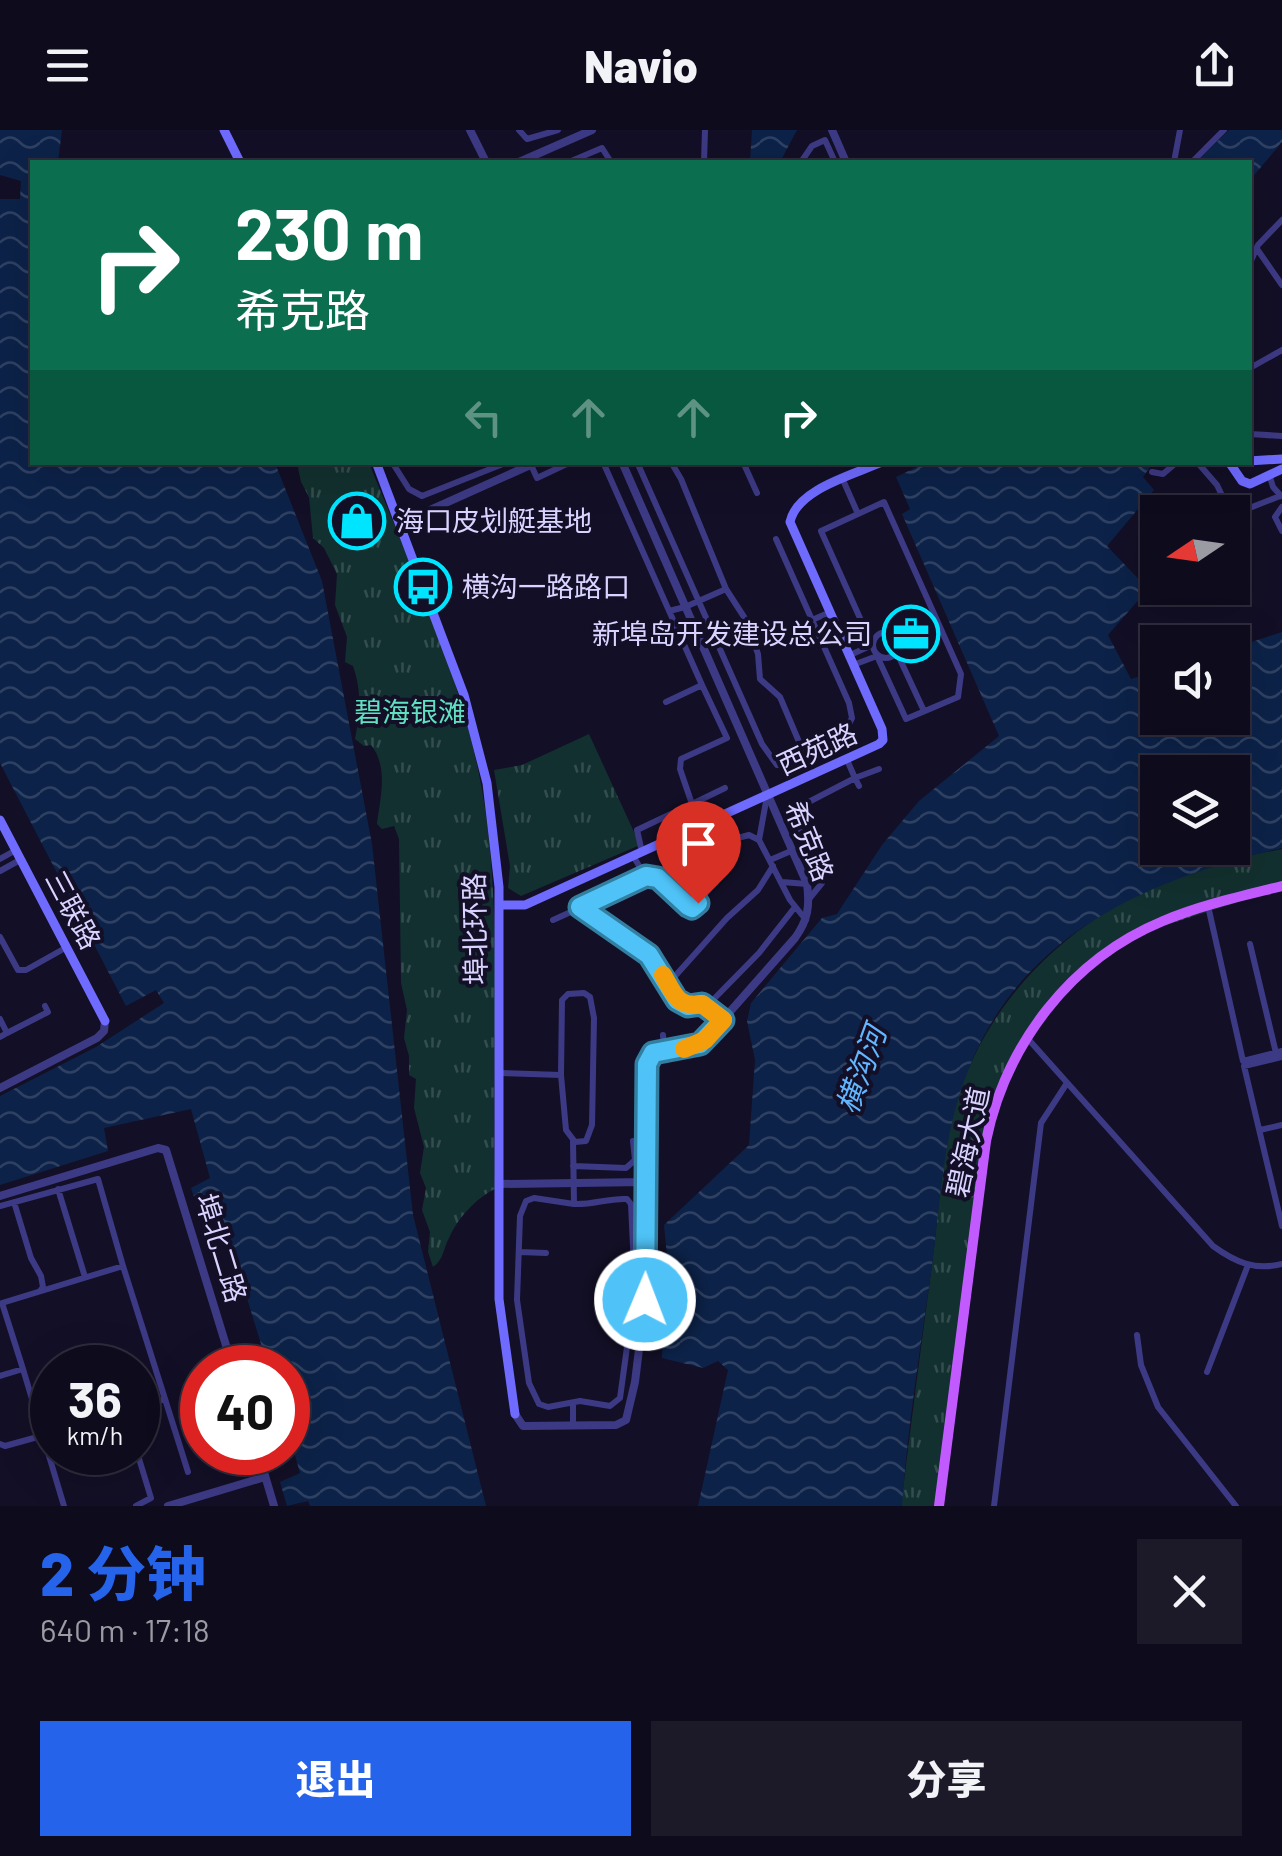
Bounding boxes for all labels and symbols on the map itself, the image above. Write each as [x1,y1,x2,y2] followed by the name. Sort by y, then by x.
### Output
[327,491,387,551] shop icon: 海口皮划艇基地
[1140,495,1250,605] north arrow
[396,503,592,537] place label: 海口皮划艇基地
[393,557,453,617] bus stop icon: 横沟一路路口
[462,569,630,603] place label: 横沟一路路口
[881,604,941,664] office icon: 新埠岛开发建设总公司
[592,616,872,650] place label: 新埠岛开发建设总公司
[354,694,466,728] park label: 碧海银滩
[771,715,862,781] street label: 西苑路
[778,795,841,886] street label: 希克路
[656,801,741,904] pin
[39,864,109,955] street label: 三联路
[456,873,492,985] street label: 埠北环路
[828,1016,894,1118] water label: 横沟河
[939,1083,995,1200] street label: 碧海大道
[189,1189,255,1306] street label: 埠北二路
[593,1248,697,1352] position arrow
[180,1345,310,1475] speed limit sign: 40

